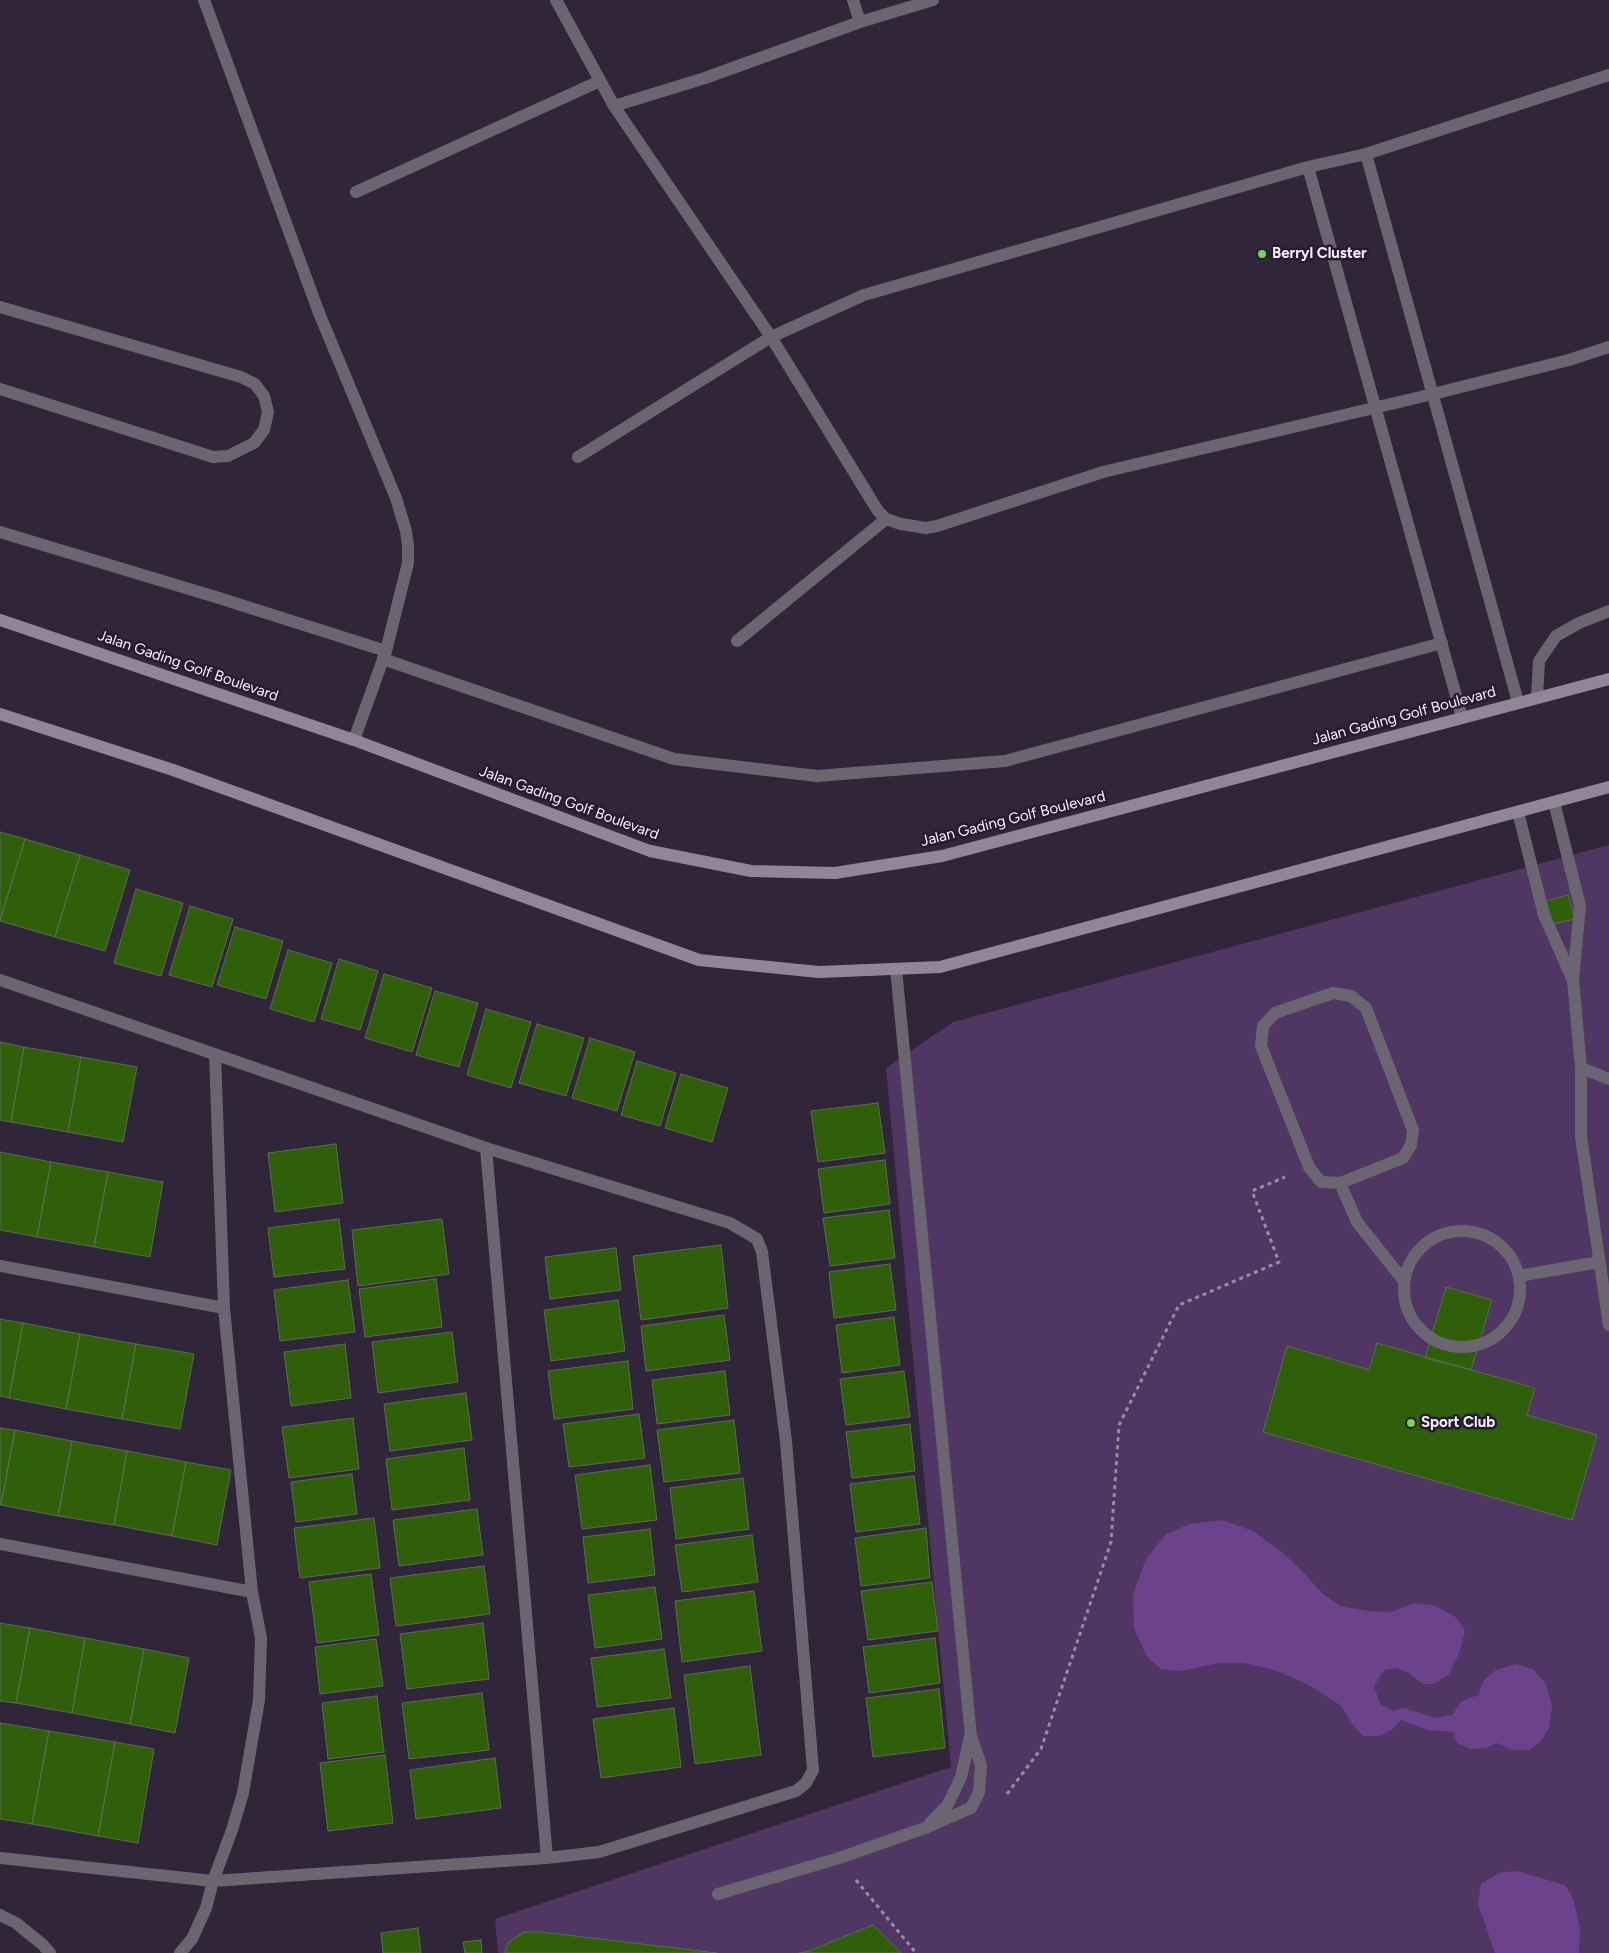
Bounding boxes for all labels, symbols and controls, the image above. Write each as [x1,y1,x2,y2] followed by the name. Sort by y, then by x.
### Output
[1272,245,1367,263] place label: Berryl Cluster
[1256,248,1268,260] marker: Berryl Cluster
[95,627,281,705] street label: Jalan Gading Golf Boulevard
[1310,683,1498,749] street label: Jalan Gading Golf Boulevard
[477,762,661,844] street label: Jalan Gading Golf Boulevard
[919,787,1107,851] street label: Jalan Gading Golf Boulevard
[1421,1414,1495,1432] place label: Sport Club
[1405,1417,1417,1429] marker: Sport Club

